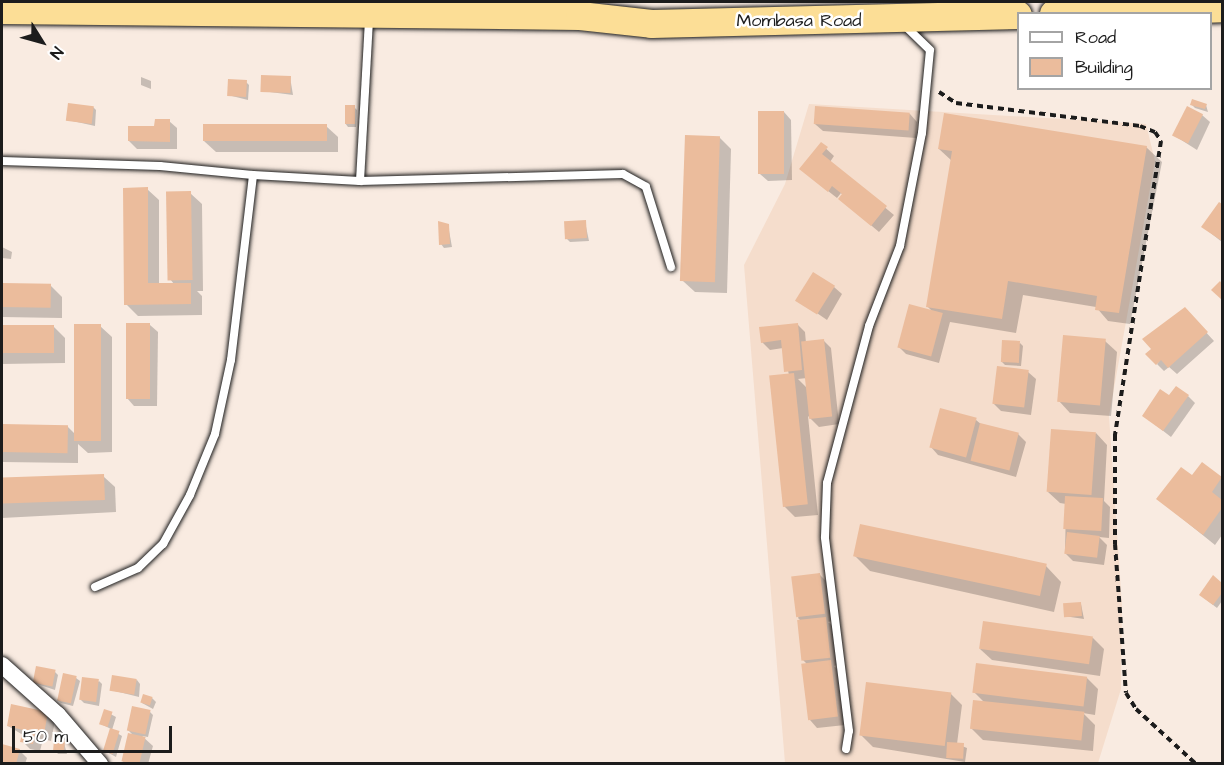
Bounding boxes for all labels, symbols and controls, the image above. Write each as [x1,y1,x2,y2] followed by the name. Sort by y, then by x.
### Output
[736,10,862,32] street label: Mombasa Road
[12,12,72,72] north arrow
[1017,12,1212,90] legend
[1075,25,1116,50] text: Road
[45,42,68,63] text: N
[1075,55,1133,80] text: Building
[15,714,176,752] scale bar
[23,724,68,749] text: 50 m

